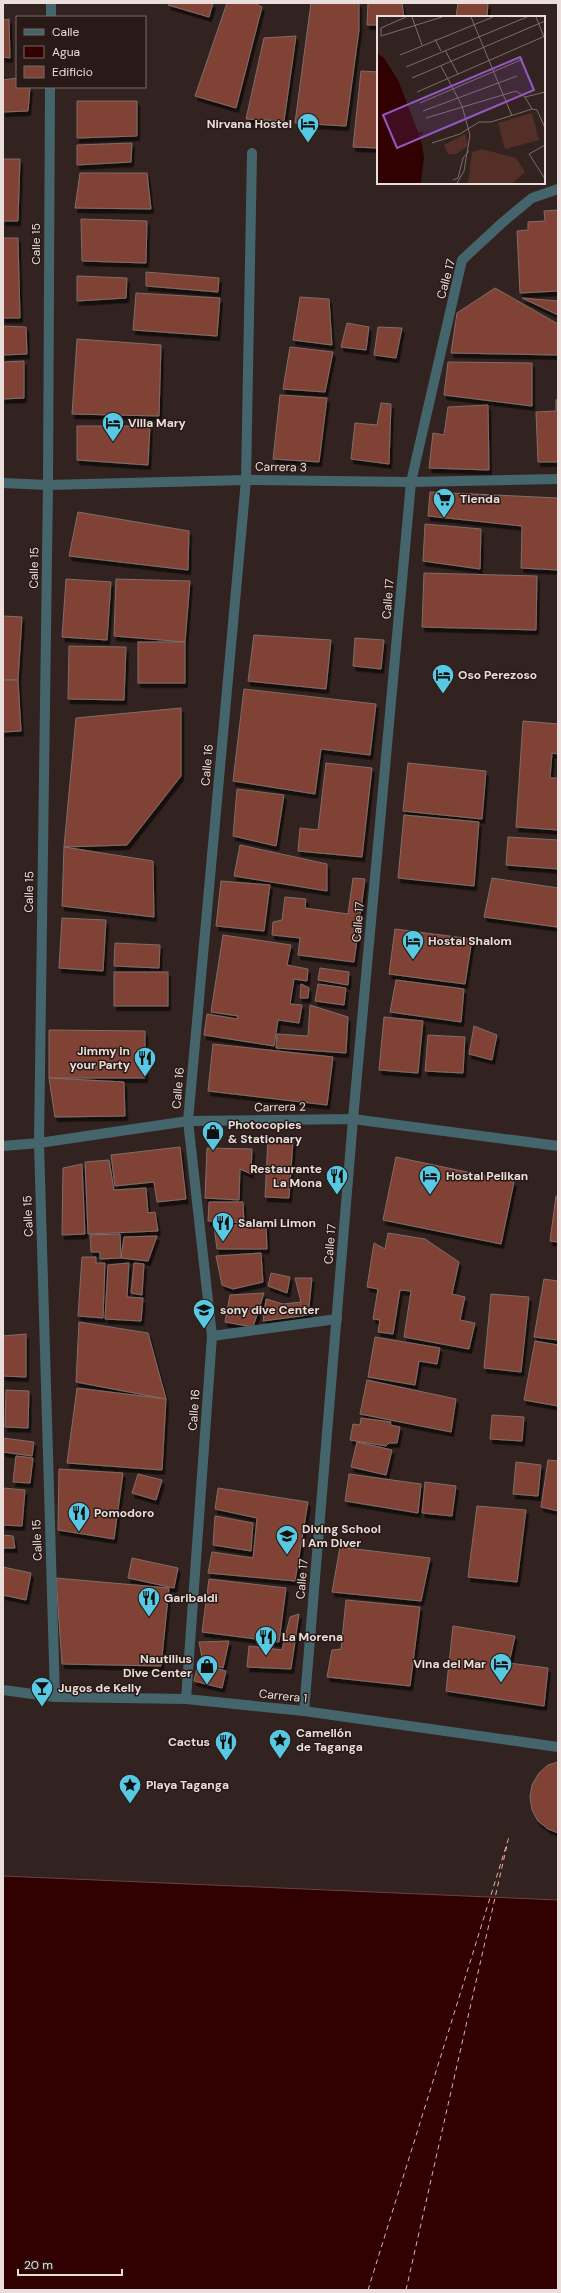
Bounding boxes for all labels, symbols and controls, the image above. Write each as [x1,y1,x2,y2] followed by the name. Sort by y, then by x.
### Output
[16,16,146,88] legend
[377,16,545,184] inset map
[52,24,79,40] text: Calle
[52,44,80,60] text: Agua
[52,64,93,80] text: Edificio
[295,111,321,144] hotel icon: Nirvana Hostel
[207,116,292,132] place label: Nirvana Hostel
[28,223,44,265] street label: Calle 15
[433,257,459,301] street label: Calle 17
[100,410,126,443] hotel icon: Villa Mary
[128,415,187,431] place label: Villa Mary
[255,459,307,475] street label: Carrera 3
[431,486,457,519] supermarket icon: Tienda
[460,491,500,507] place label: Tienda
[26,547,42,589] street label: Calle 15
[378,578,398,620] street label: Calle 17
[430,662,456,695] hotel icon: Oso Perezoso
[458,667,537,683] place label: Oso Perezoso
[197,743,217,787] street label: Calle 16
[21,871,37,913] street label: Calle 15
[348,901,368,943] street label: Calle 17
[400,928,426,961] hotel icon: Hostal Shalom
[428,933,512,949] place label: Hostal Shalom
[69,1043,131,1073] place label: Jimmy in your Party
[132,1045,158,1078] restaurant icon: Jimmy in your Party
[168,1066,188,1110] street label: Calle 16
[254,1099,306,1115] street label: Carrera 2
[228,1117,303,1147] place label: Photocopies & Stationary
[200,1119,226,1152] shop icon: Photocopies & Stationary
[250,1161,322,1191] place label: Restaurante La Mona
[324,1163,350,1196] restaurant icon: Restaurante La Mona
[417,1163,443,1196] hotel icon: Hostal Pelikan
[446,1168,528,1184] place label: Hostal Pelikan
[19,1195,37,1237] street label: Calle 15
[210,1210,236,1243] restaurant icon: Salami Limon
[238,1215,316,1231] place label: Salami Limon
[320,1223,340,1265] street label: Calle 17
[191,1297,217,1330] school or university icon: sony dive Center
[220,1302,319,1318] place label: sony dive Center
[185,1389,203,1431] street label: Calle 16
[66,1500,92,1533] restaurant icon: Pomodoro
[94,1505,154,1521] place label: Pomodoro
[28,1519,46,1561] street label: Calle 15
[302,1521,381,1551] place label: Diving School I Am Diver
[274,1523,300,1556] school or university icon: Diving School I Am Diver
[292,1558,312,1600] street label: Calle 17
[136,1585,162,1618] restaurant icon: Garibaldi
[164,1590,218,1606] place label: Garibaldi
[253,1624,279,1657] restaurant icon: La Morena
[282,1629,343,1645] place label: La Morena
[123,1651,192,1681] place label: Nautilius Dive Center
[488,1651,514,1684] hotel icon: Vina del Mar
[194,1653,220,1686] shop icon: Nautilius Dive Center
[413,1656,486,1672] place label: Vina del Mar
[29,1675,55,1708] bar icon: Jugos de Kelly
[58,1680,142,1696] place label: Jugos de Kelly
[258,1686,308,1706] street label: Carrera 1
[296,1725,363,1755] place label: Camellón de Taganga
[267,1727,293,1760] place icon: Camellón de Taganga
[213,1729,239,1762] restaurant icon: Cactus
[168,1734,210,1750] place label: Cactus
[117,1772,143,1805] place icon: Playa Taganga
[146,1777,229,1793] place label: Playa Taganga
[18,2251,122,2277] scale bar
[24,2257,53,2273] text: 20 m

